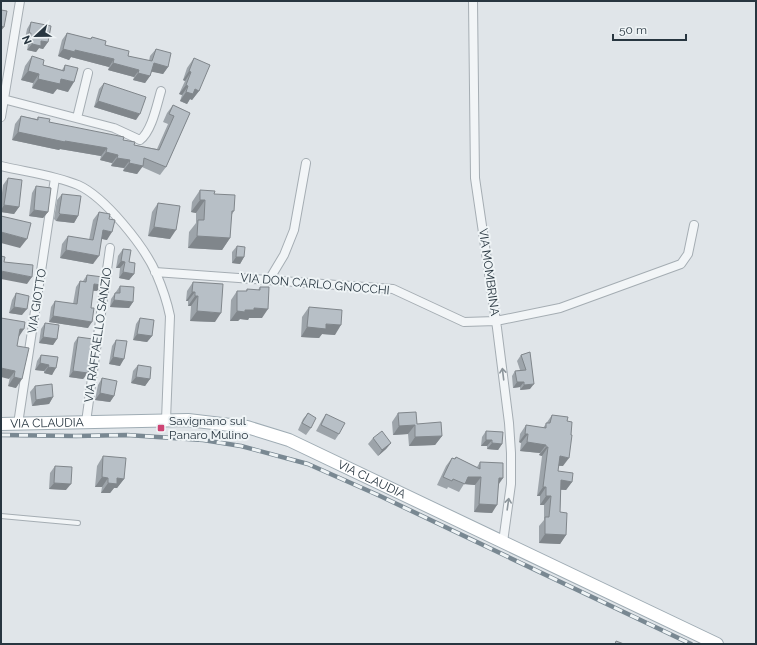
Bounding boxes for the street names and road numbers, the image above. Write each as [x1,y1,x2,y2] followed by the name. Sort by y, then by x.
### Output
[476,227,502,317] street label: VIA MOMBRINA
[82,266,114,404] street label: VIA RAFFAELLO SANZIO
[25,268,49,334] street label: VIA GIOTTO
[240,271,390,297] street label: VIA DON CARLO GNOCCHI
[10,415,84,431] street label: VIA CLAUDIA
[335,457,408,502] street label: VIA CLAUDIA

